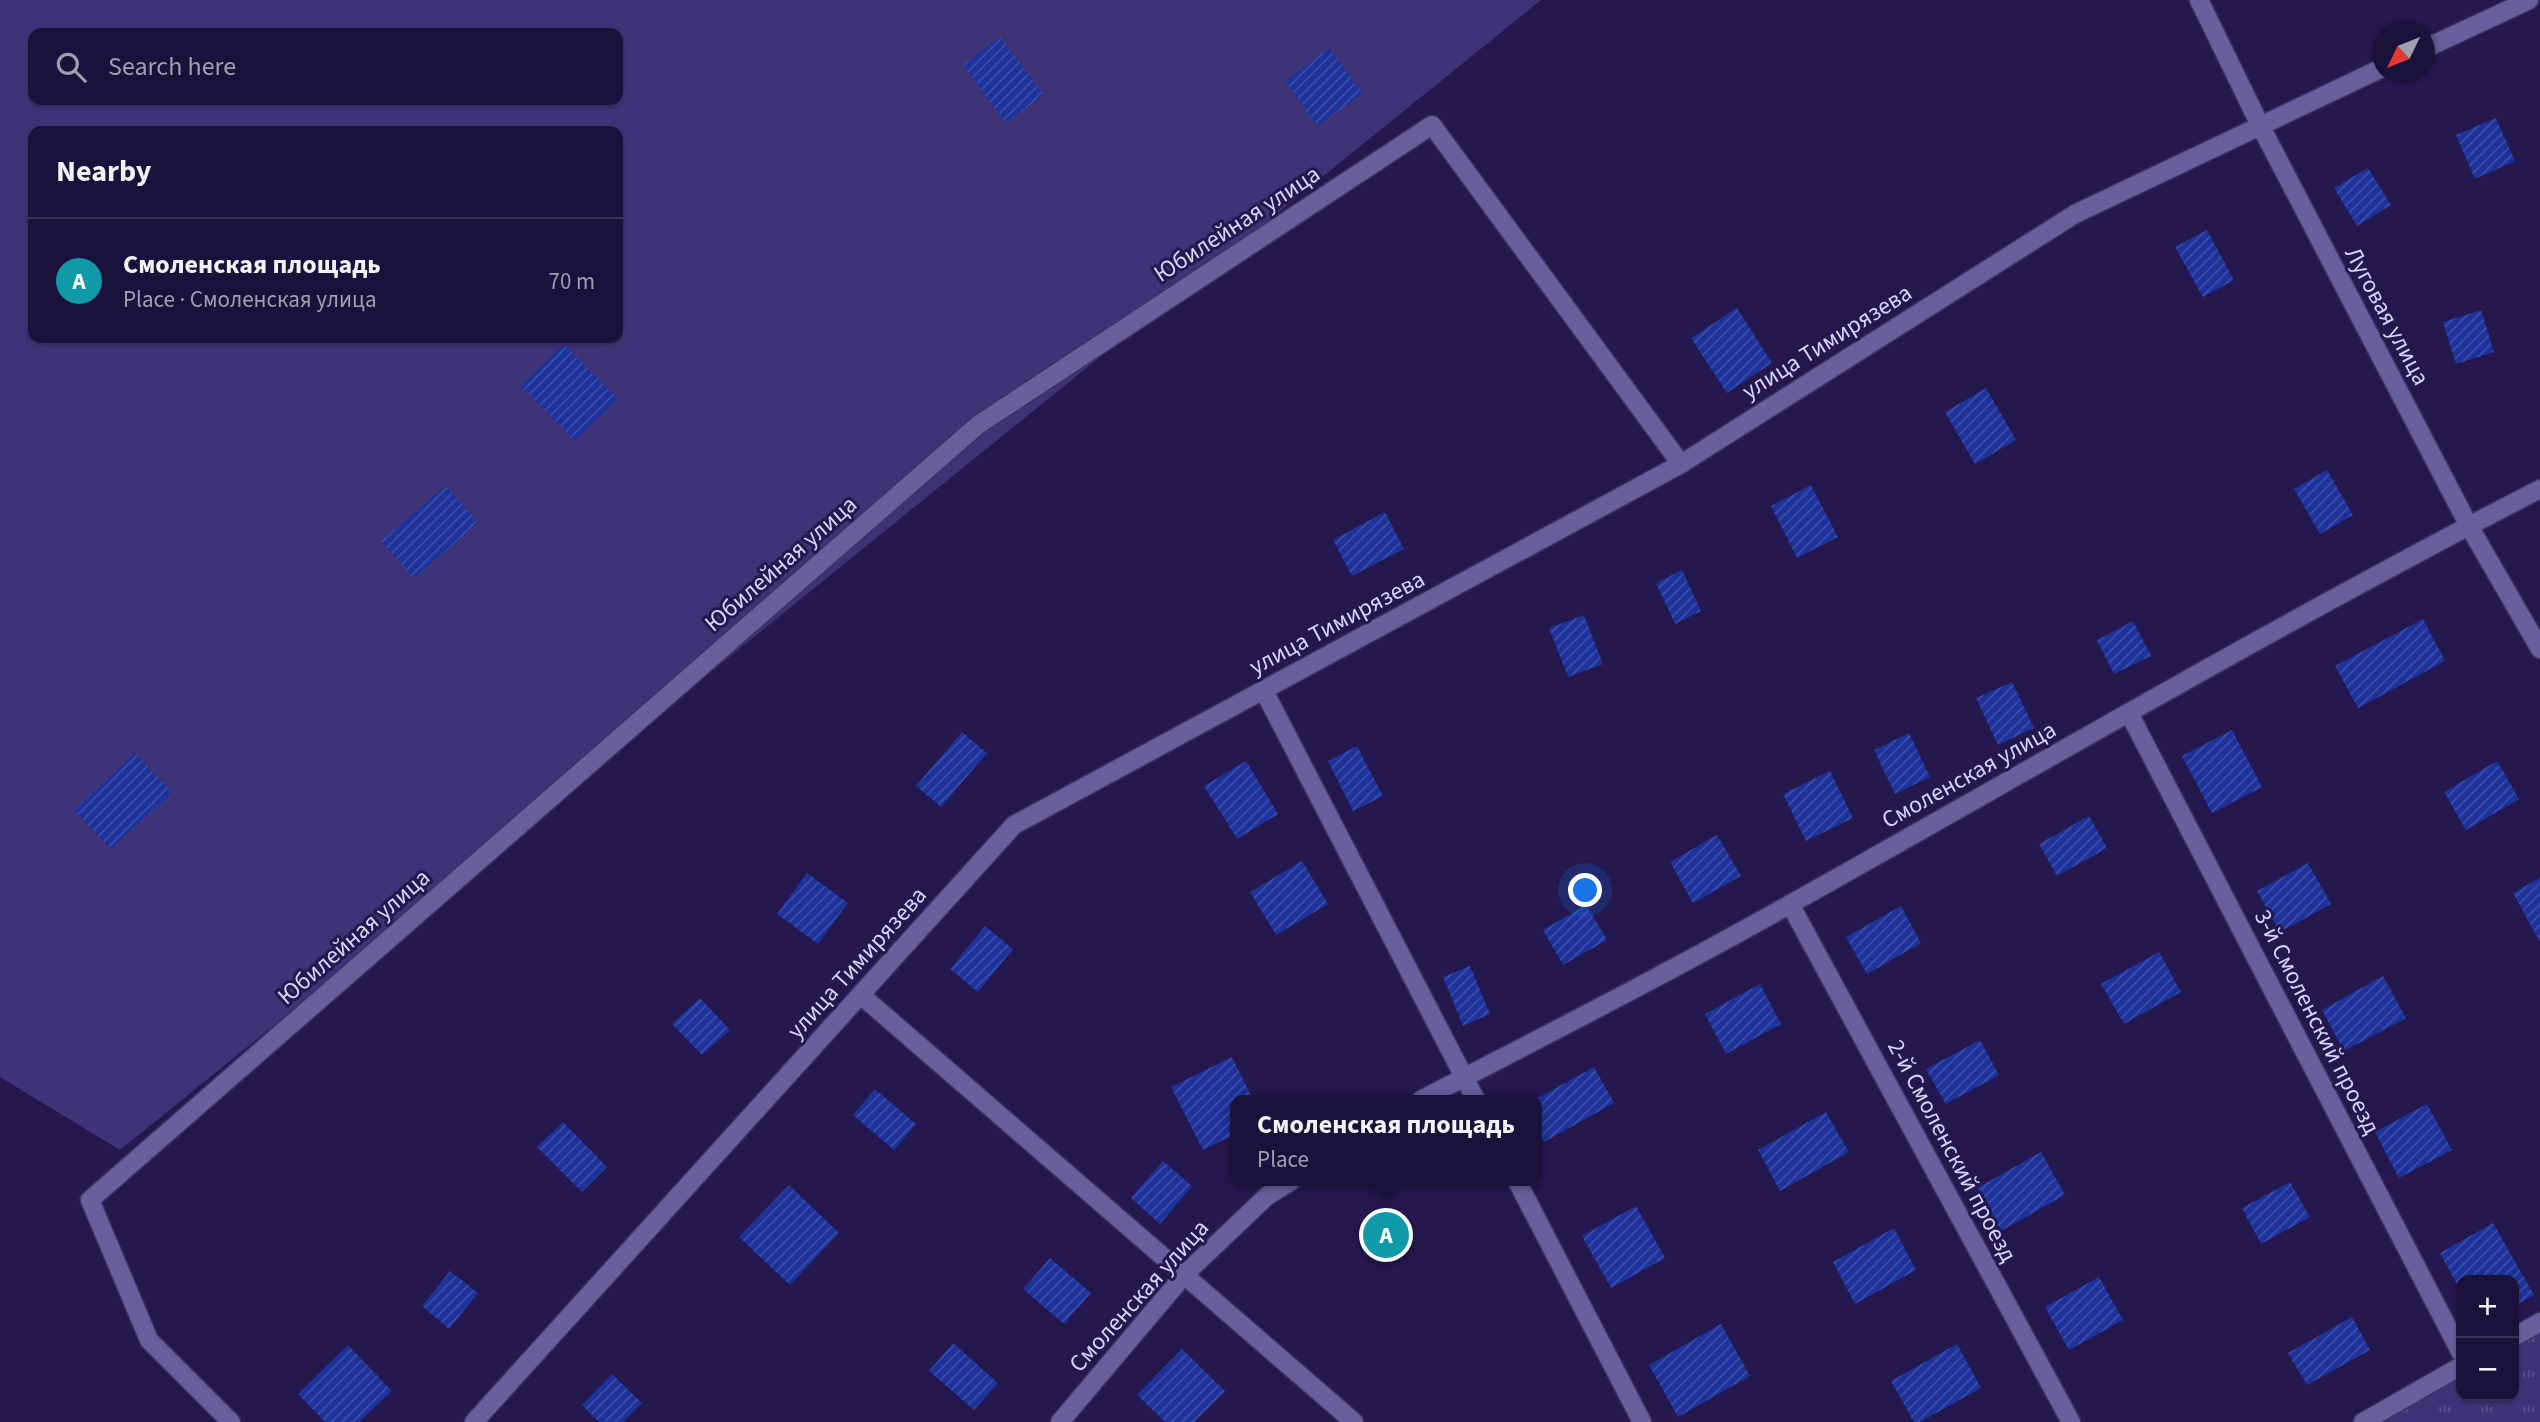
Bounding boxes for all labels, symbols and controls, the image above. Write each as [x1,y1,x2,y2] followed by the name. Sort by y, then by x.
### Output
[2372,21,2435,84] north arrow
[28,28,623,105] search box
[52,48,90,86] icon: search
[108,48,236,85] text: Search here
[56,150,151,193] text: Nearby
[1147,157,1327,291] street label: Юбилейная улица
[2336,240,2438,392] street label: Луговая улица
[123,246,381,283] text: Смоленская площадь
[72,265,86,298] text: A
[548,265,595,298] text: 70 m
[1735,276,1919,408] street label: улица Тимирязева
[123,283,377,316] text: Place · Смоленская улица
[697,488,865,640] street label: Юбилейная улица
[1243,562,1431,684] street label: улица Тимирязева
[1875,712,2063,838] street label: Смоленская улица
[270,861,438,1013] street label: Юбилейная улица
[1568,873,1602,907] your location
[779,879,935,1047] street label: улица Тимирязева
[2245,904,2389,1141] street label: 3-й Смоленский проезд
[1878,1033,2026,1269] street label: 2-й Смоленский проезд
[1230,1095,1542,1186] popup
[1257,1106,1515,1143] text: Смоленская площадь
[1257,1143,1309,1176] text: Place
[1363,1209,1409,1261] pin: A
[1061,1212,1217,1380] street label: Смоленская улица
[2456,1275,2519,1401] map controls
[2456,1275,2519,1338] button: +
[2456,1338,2519,1401] button: −

